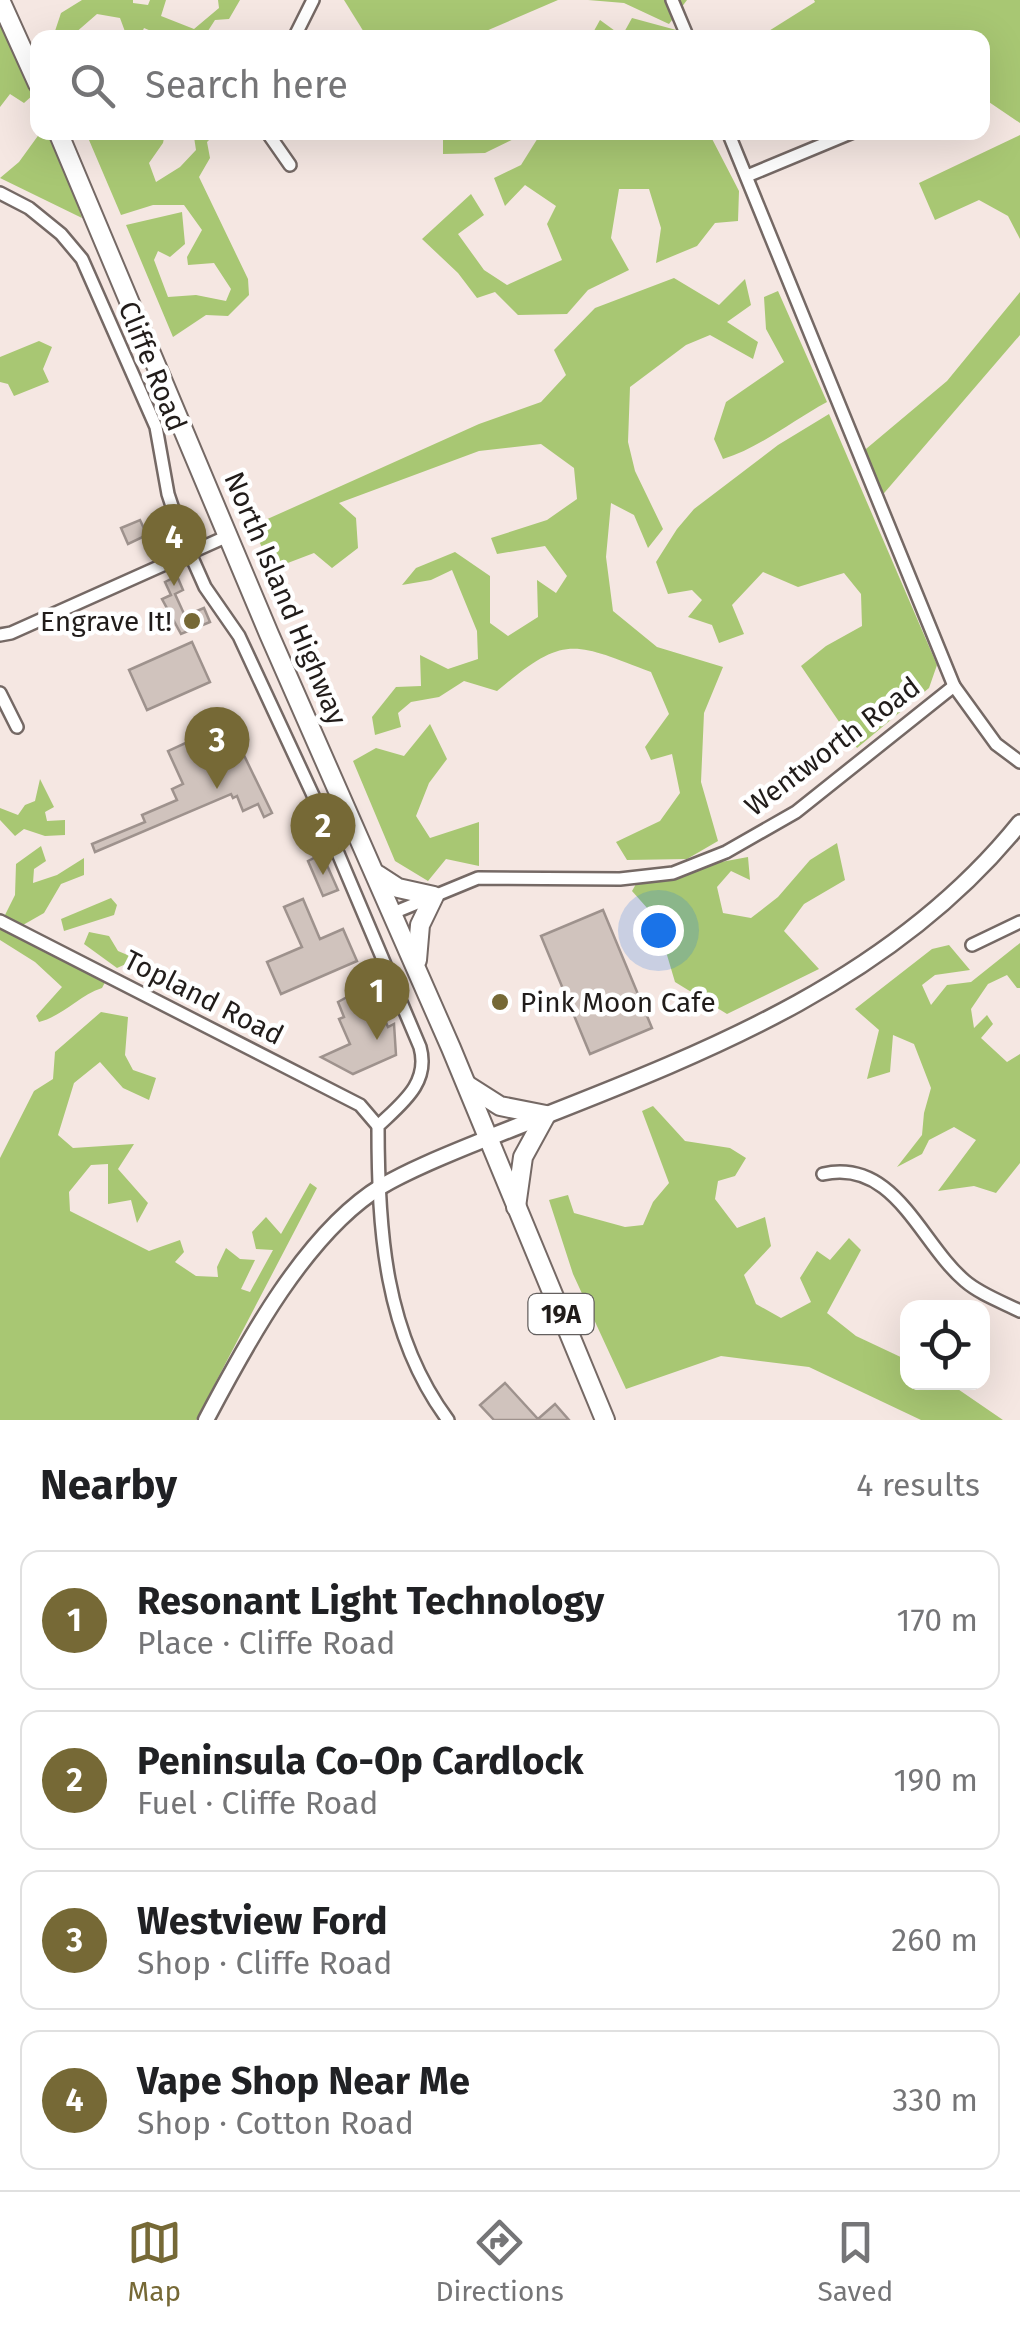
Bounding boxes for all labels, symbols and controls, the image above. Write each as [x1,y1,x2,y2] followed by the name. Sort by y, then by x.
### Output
[30,30,990,140] search box
[65,58,120,113] icon: search
[145,62,348,108] text: Search here
[112,296,194,436] street label: Cliffe Road
[217,467,354,730] street label: North Island Highway
[142,504,206,586] pin: 4
[40,605,172,638] place label: Engrave It!
[181,610,203,632] marker: Engrave It!
[738,670,926,823] street label: Wentworth Road
[184,706,250,789] pin: 3
[290,792,356,875] pin: 2
[633,905,684,956] your location
[119,943,289,1052] street label: Topland Road
[344,958,410,1040] pin: 1
[520,986,716,1019] place label: Pink Moon Cafe
[489,991,511,1013] marker: Pink Moon Cafe
[528,1294,594,1334] road number: 19A
[900,1300,990,1390] map controls
[900,1300,990,1390] button: locate
[40,1460,177,1510] text: Nearby
[856,1466,980,1504] text: 4 results
[137,1578,604,1624] text: Resonant Light Technology
[67,1601,82,1639] text: 1
[897,1601,978,1639] text: 170 m
[137,1624,395,1662] text: Place · Cliffe Road
[137,1738,584,1784] text: Peninsula Co-Op Cardlock
[66,1761,83,1799] text: 2
[894,1761,978,1799] text: 190 m
[137,1784,378,1822] text: Fuel · Cliffe Road
[137,1898,388,1944] text: Westview Ford
[66,1921,83,1959] text: 3
[891,1921,978,1959] text: 260 m
[137,1944,392,1982] text: Shop · Cliffe Road
[137,2058,470,2104] text: Vape Shop Near Me
[65,2081,84,2119] text: 4
[892,2081,978,2119] text: 330 m
[137,2104,414,2142] text: Shop · Cotton Road
[127,2215,182,2308] tab: Map
[435,2215,564,2308] tab: Directions
[817,2215,893,2308] tab: Saved

